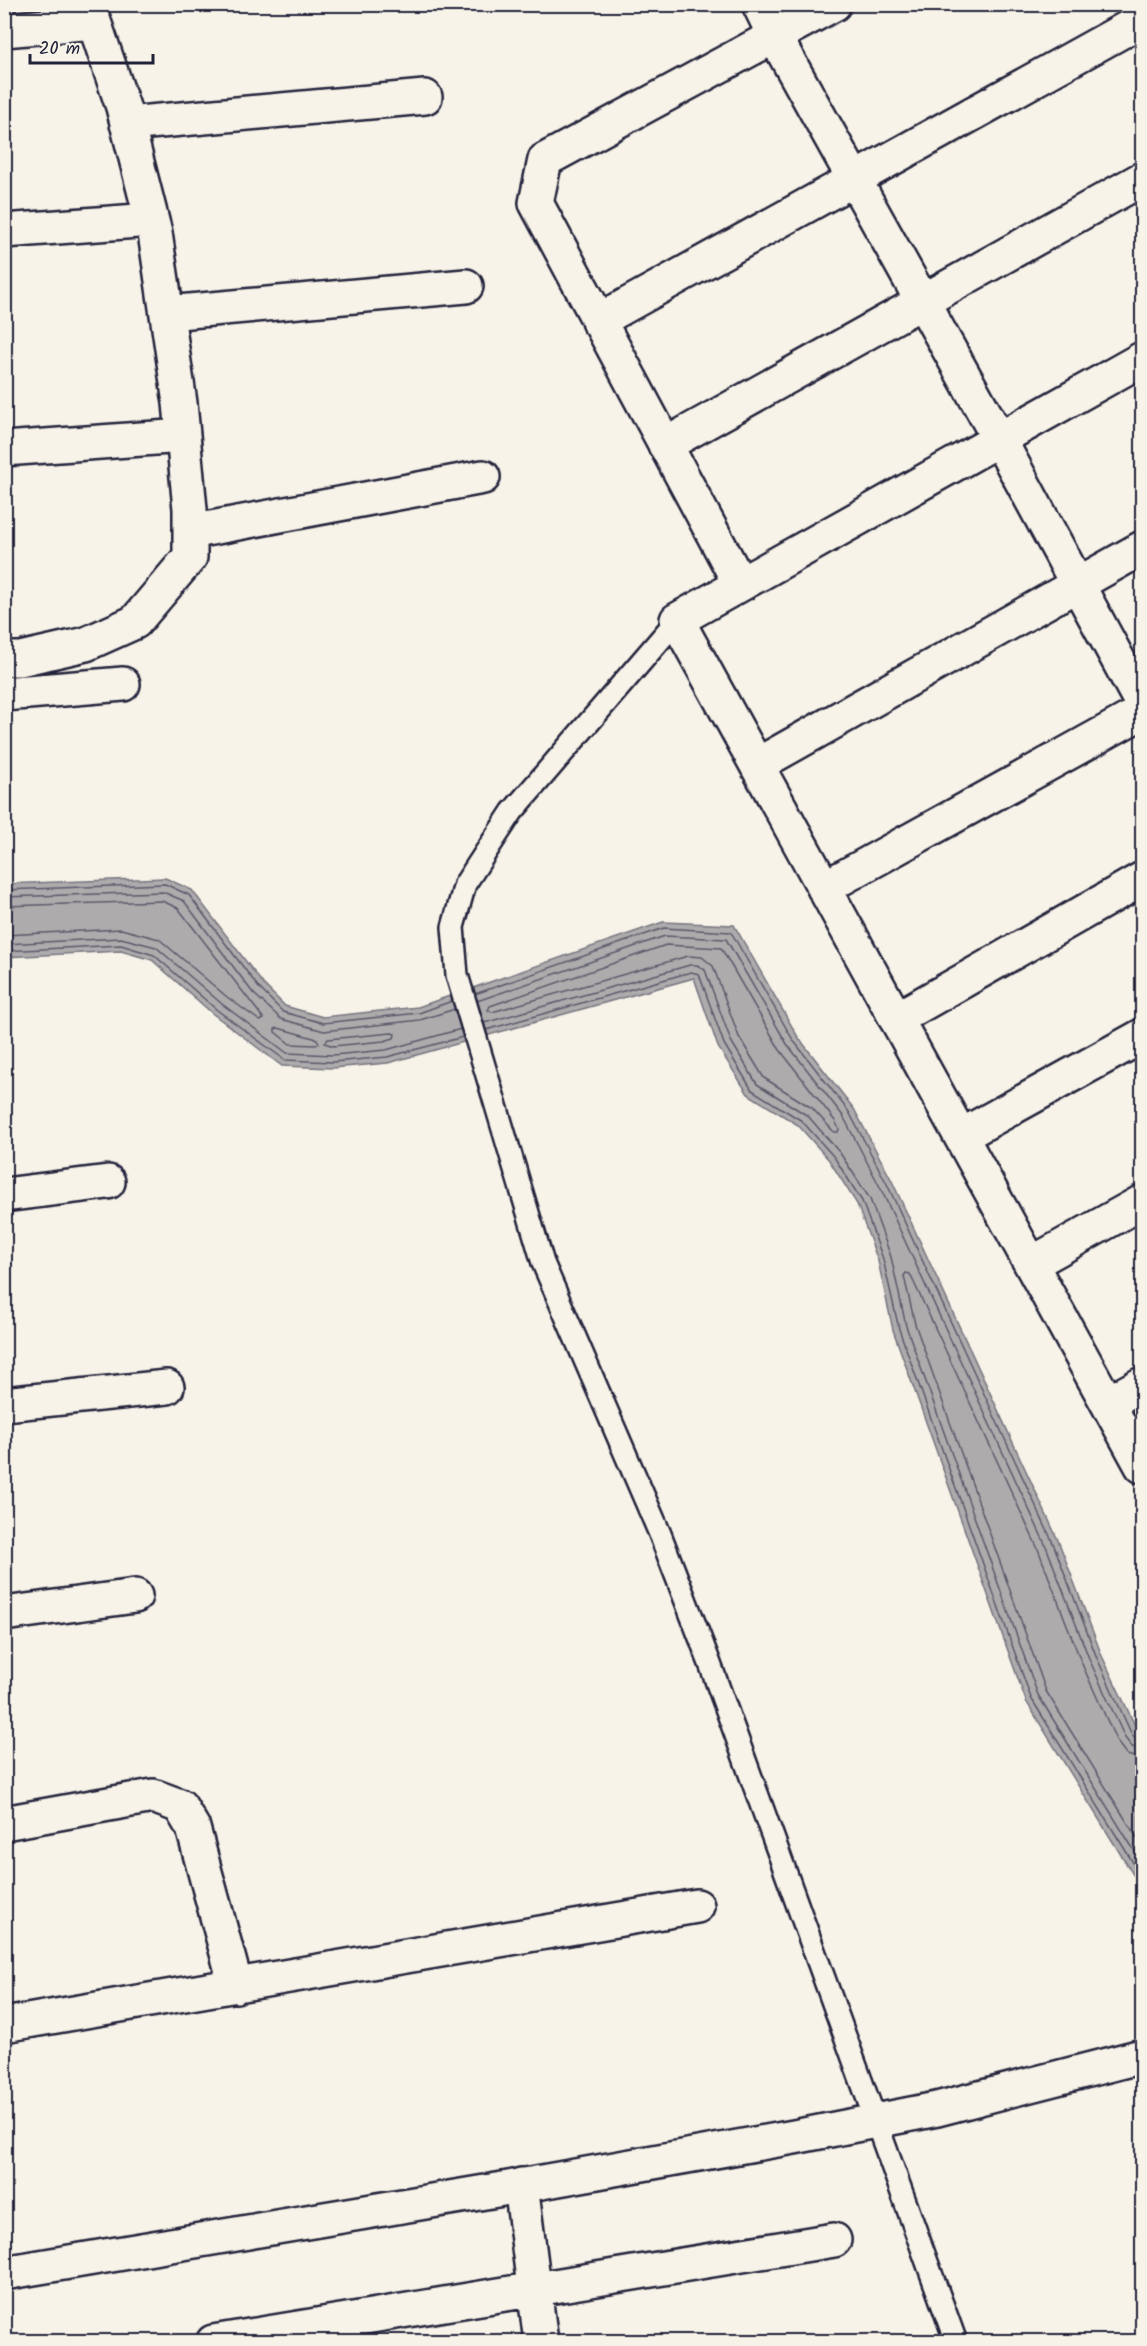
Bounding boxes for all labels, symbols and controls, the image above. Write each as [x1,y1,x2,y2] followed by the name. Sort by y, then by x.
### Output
[30,27,153,65] scale bar
[39,35,80,64] text: 20 m

